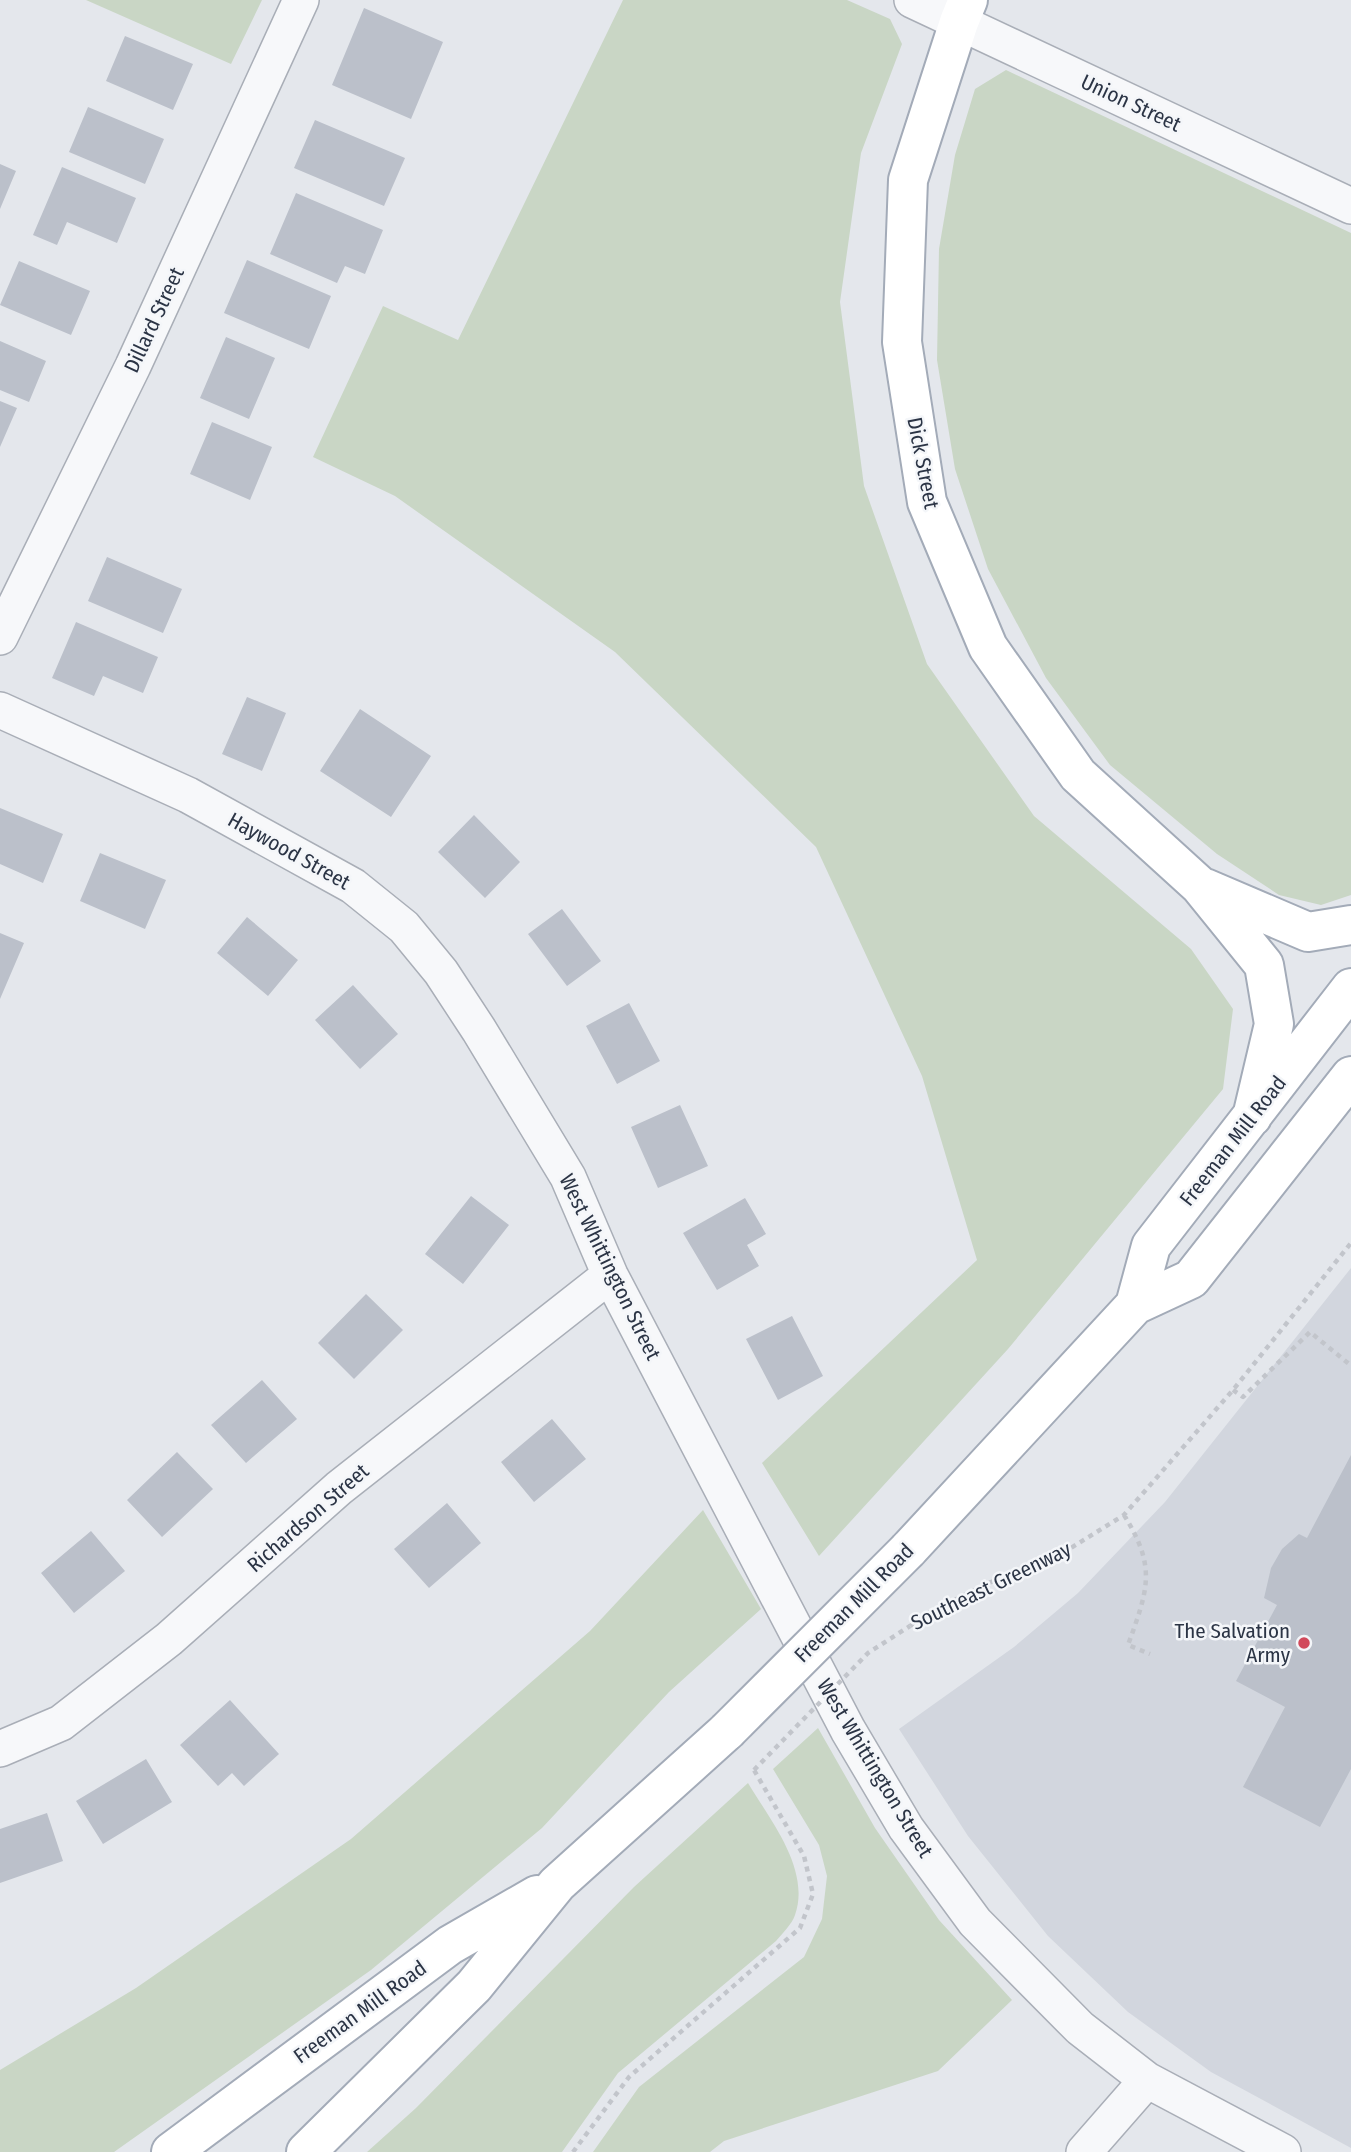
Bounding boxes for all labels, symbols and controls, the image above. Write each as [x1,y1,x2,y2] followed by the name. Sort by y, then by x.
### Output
[1077,69,1185,138] street label: Union Street
[118,263,190,377] street label: Dillard Street
[901,415,945,511] street label: Dick Street
[223,807,355,895] street label: Haywood Street
[1174,1071,1292,1211] street label: Freeman Mill Road
[554,1170,666,1364] street label: West Whittington Street
[242,1458,374,1578] street label: Richardson Street
[907,1536,1076,1636] street label: Southeast Greenway
[789,1538,919,1668] street label: Freeman Mill Road
[1174,1618,1291,1668] place label: The Salvation Army
[1296,1635,1312,1651] marker: The Salvation Army
[811,1674,939,1862] street label: West Whittington Street
[288,1955,432,2069] street label: Freeman Mill Road

